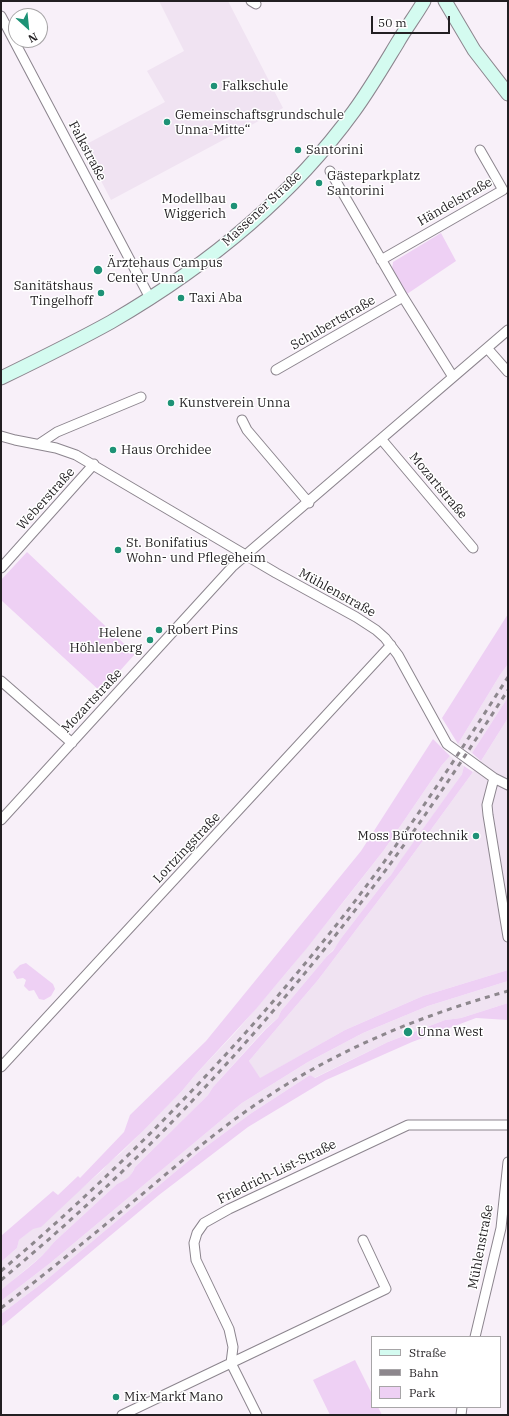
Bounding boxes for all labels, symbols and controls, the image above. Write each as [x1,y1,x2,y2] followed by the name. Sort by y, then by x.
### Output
[8,8,48,48] north arrow
[373,8,452,34] scale bar
[378,15,407,30] text: 50 m
[26,30,40,46] text: N
[222,78,288,94] place label: Falkschule
[209,81,219,91] marker: Falkschule
[175,107,344,138] place label: Gemeinschaftsgrundschule Unna-Mitte“
[162,117,172,127] marker: Gemeinschaftsgrundschule Unna-Mitte“
[65,119,109,183] street label: Falkstraße
[306,142,363,158] place label: Santorini
[293,145,303,155] marker: Santorini
[219,168,305,250] street label: Massener Straße
[327,168,420,199] place label: Gästeparkplatz Santorini
[415,174,495,230] street label: Händelstraße
[314,178,324,188] marker: Gästeparkplatz Santorini
[162,191,226,222] place label: Modellbau Wiggerich
[229,201,239,211] marker: Modellbau Wiggerich
[107,255,223,286] place label: Ärztehaus Campus Center Unna
[92,264,104,276] marker: Ärztehaus Campus Center Unna
[14,278,93,309] place label: Sanitätshaus Tingelhoff
[96,288,106,298] marker: Sanitätshaus Tingelhoff
[189,290,242,306] place label: Taxi Aba
[176,293,186,303] marker: Taxi Aba
[288,293,378,353] street label: Schubertstraße
[179,395,290,411] place label: Kunstverein Unna
[166,398,176,408] marker: Kunstverein Unna
[121,442,211,458] place label: Haus Orchidee
[108,445,118,455] marker: Haus Orchidee
[406,450,470,522] street label: Mozartstraße
[14,465,78,533] street label: Weberstraße
[126,535,266,566] place label: St. Bonifatius Wohn- und Pflegeheim
[113,545,123,555] marker: St. Bonifatius Wohn- und Pflegeheim
[296,565,378,621] street label: Mühlenstraße
[167,622,238,638] place label: Robert Pins
[69,625,142,656] place label: Helene Höhlenberg
[154,625,164,635] marker: Robert Pins
[145,635,155,645] marker: Helene Höhlenberg
[58,666,126,736] street label: Mozartstraße
[150,810,224,886] street label: Lortzingstraße
[358,828,468,844] place label: Moss Bürotechnik
[471,831,481,841] marker: Moss Bürotechnik
[417,1024,483,1040] place label: Unna West
[402,1026,414,1038] marker: Unna West
[215,1136,339,1208] street label: Friedrich-List-Straße
[465,1203,497,1291] street label: Mühlenstraße
[371,1336,501,1408] legend
[409,1345,446,1360] text: Straße
[409,1365,439,1380] text: Bahn
[409,1385,435,1400] text: Park
[124,1389,223,1405] place label: Mix Markt Mano
[111,1392,121,1402] marker: Mix Markt Mano

